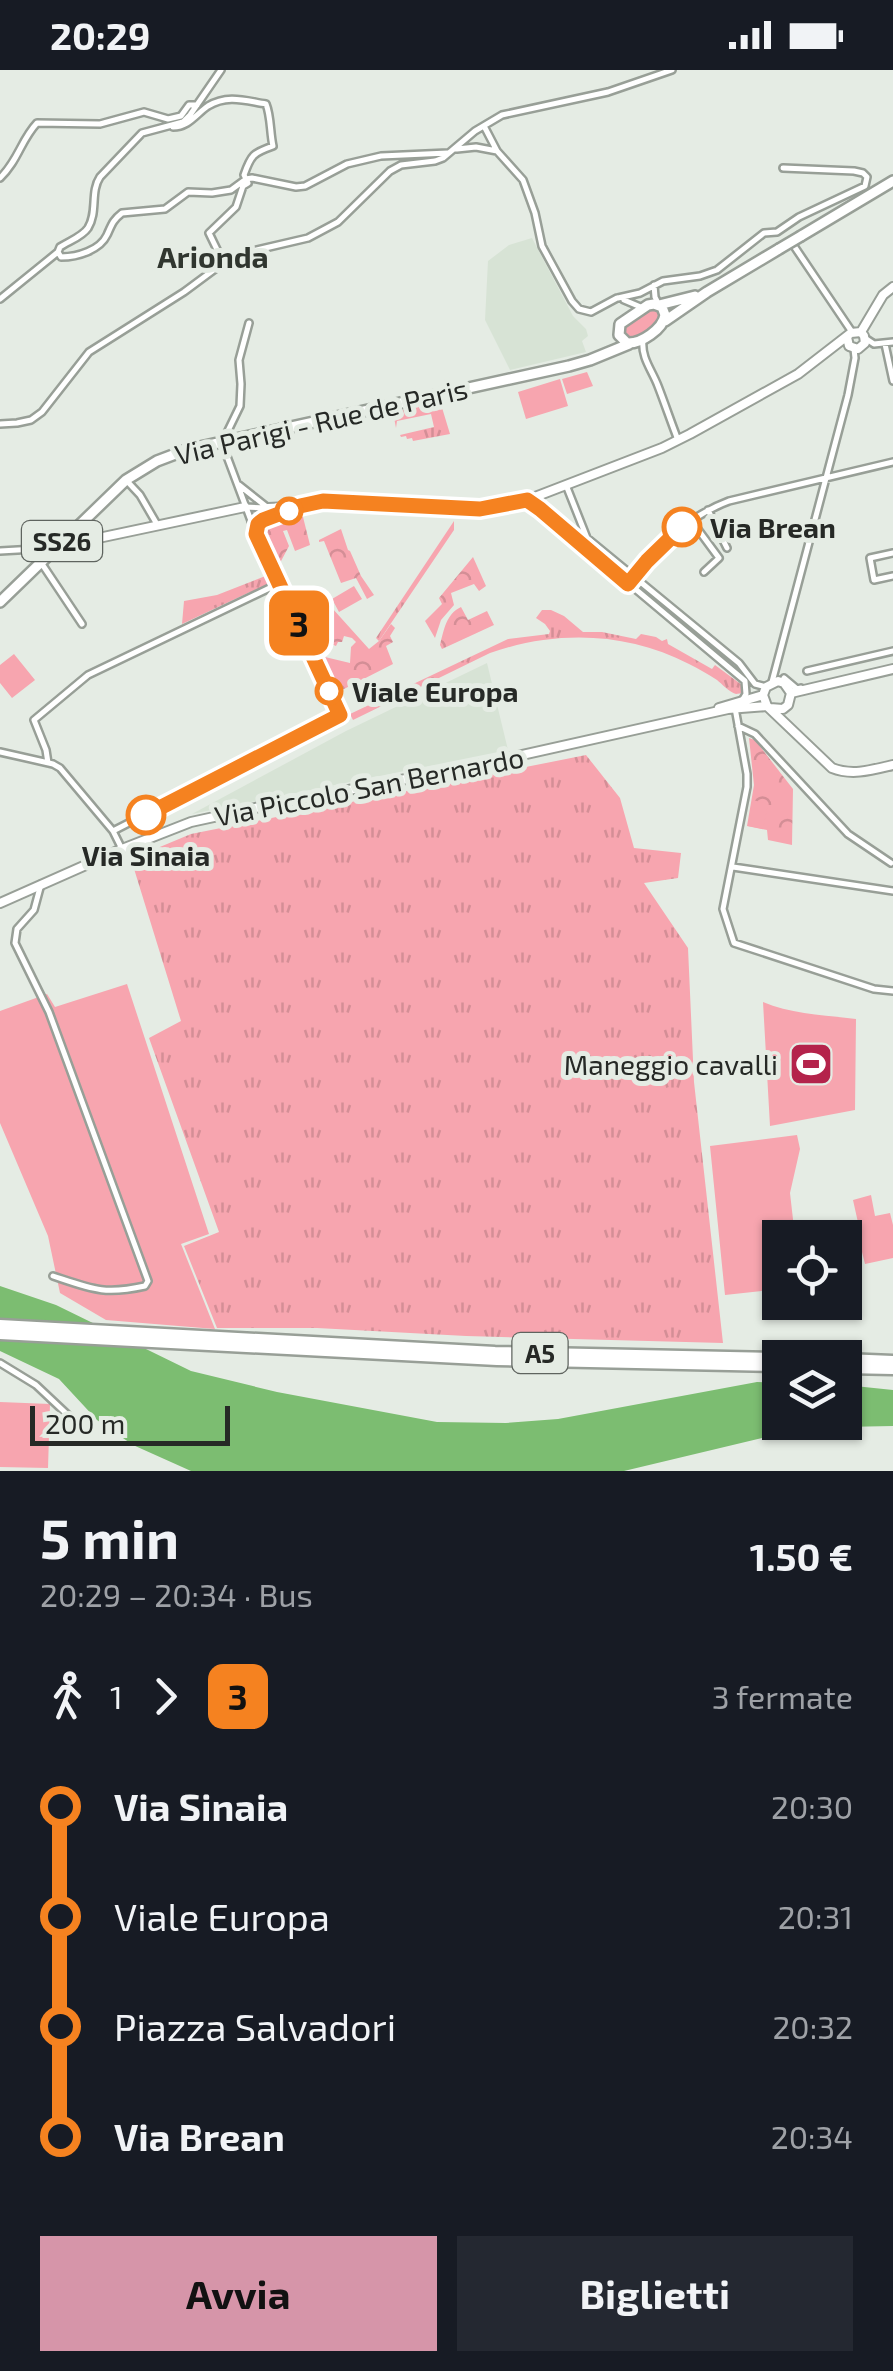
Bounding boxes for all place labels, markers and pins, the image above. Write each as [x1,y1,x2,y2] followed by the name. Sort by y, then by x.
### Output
[276,498,302,524] unlabelled marker
[663,508,701,546] marker: Via Brean
[710,510,836,544] place label: Via Brean
[352,674,518,708] place label: Viale Europa
[316,678,342,704] marker: Viale Europa
[127,796,165,834] marker: Via Sinaia
[82,838,210,872] place label: Via Sinaia
[788,1041,834,1087] sports icon: Maneggio cavalli
[564,1047,778,1081] place label: Maneggio cavalli

